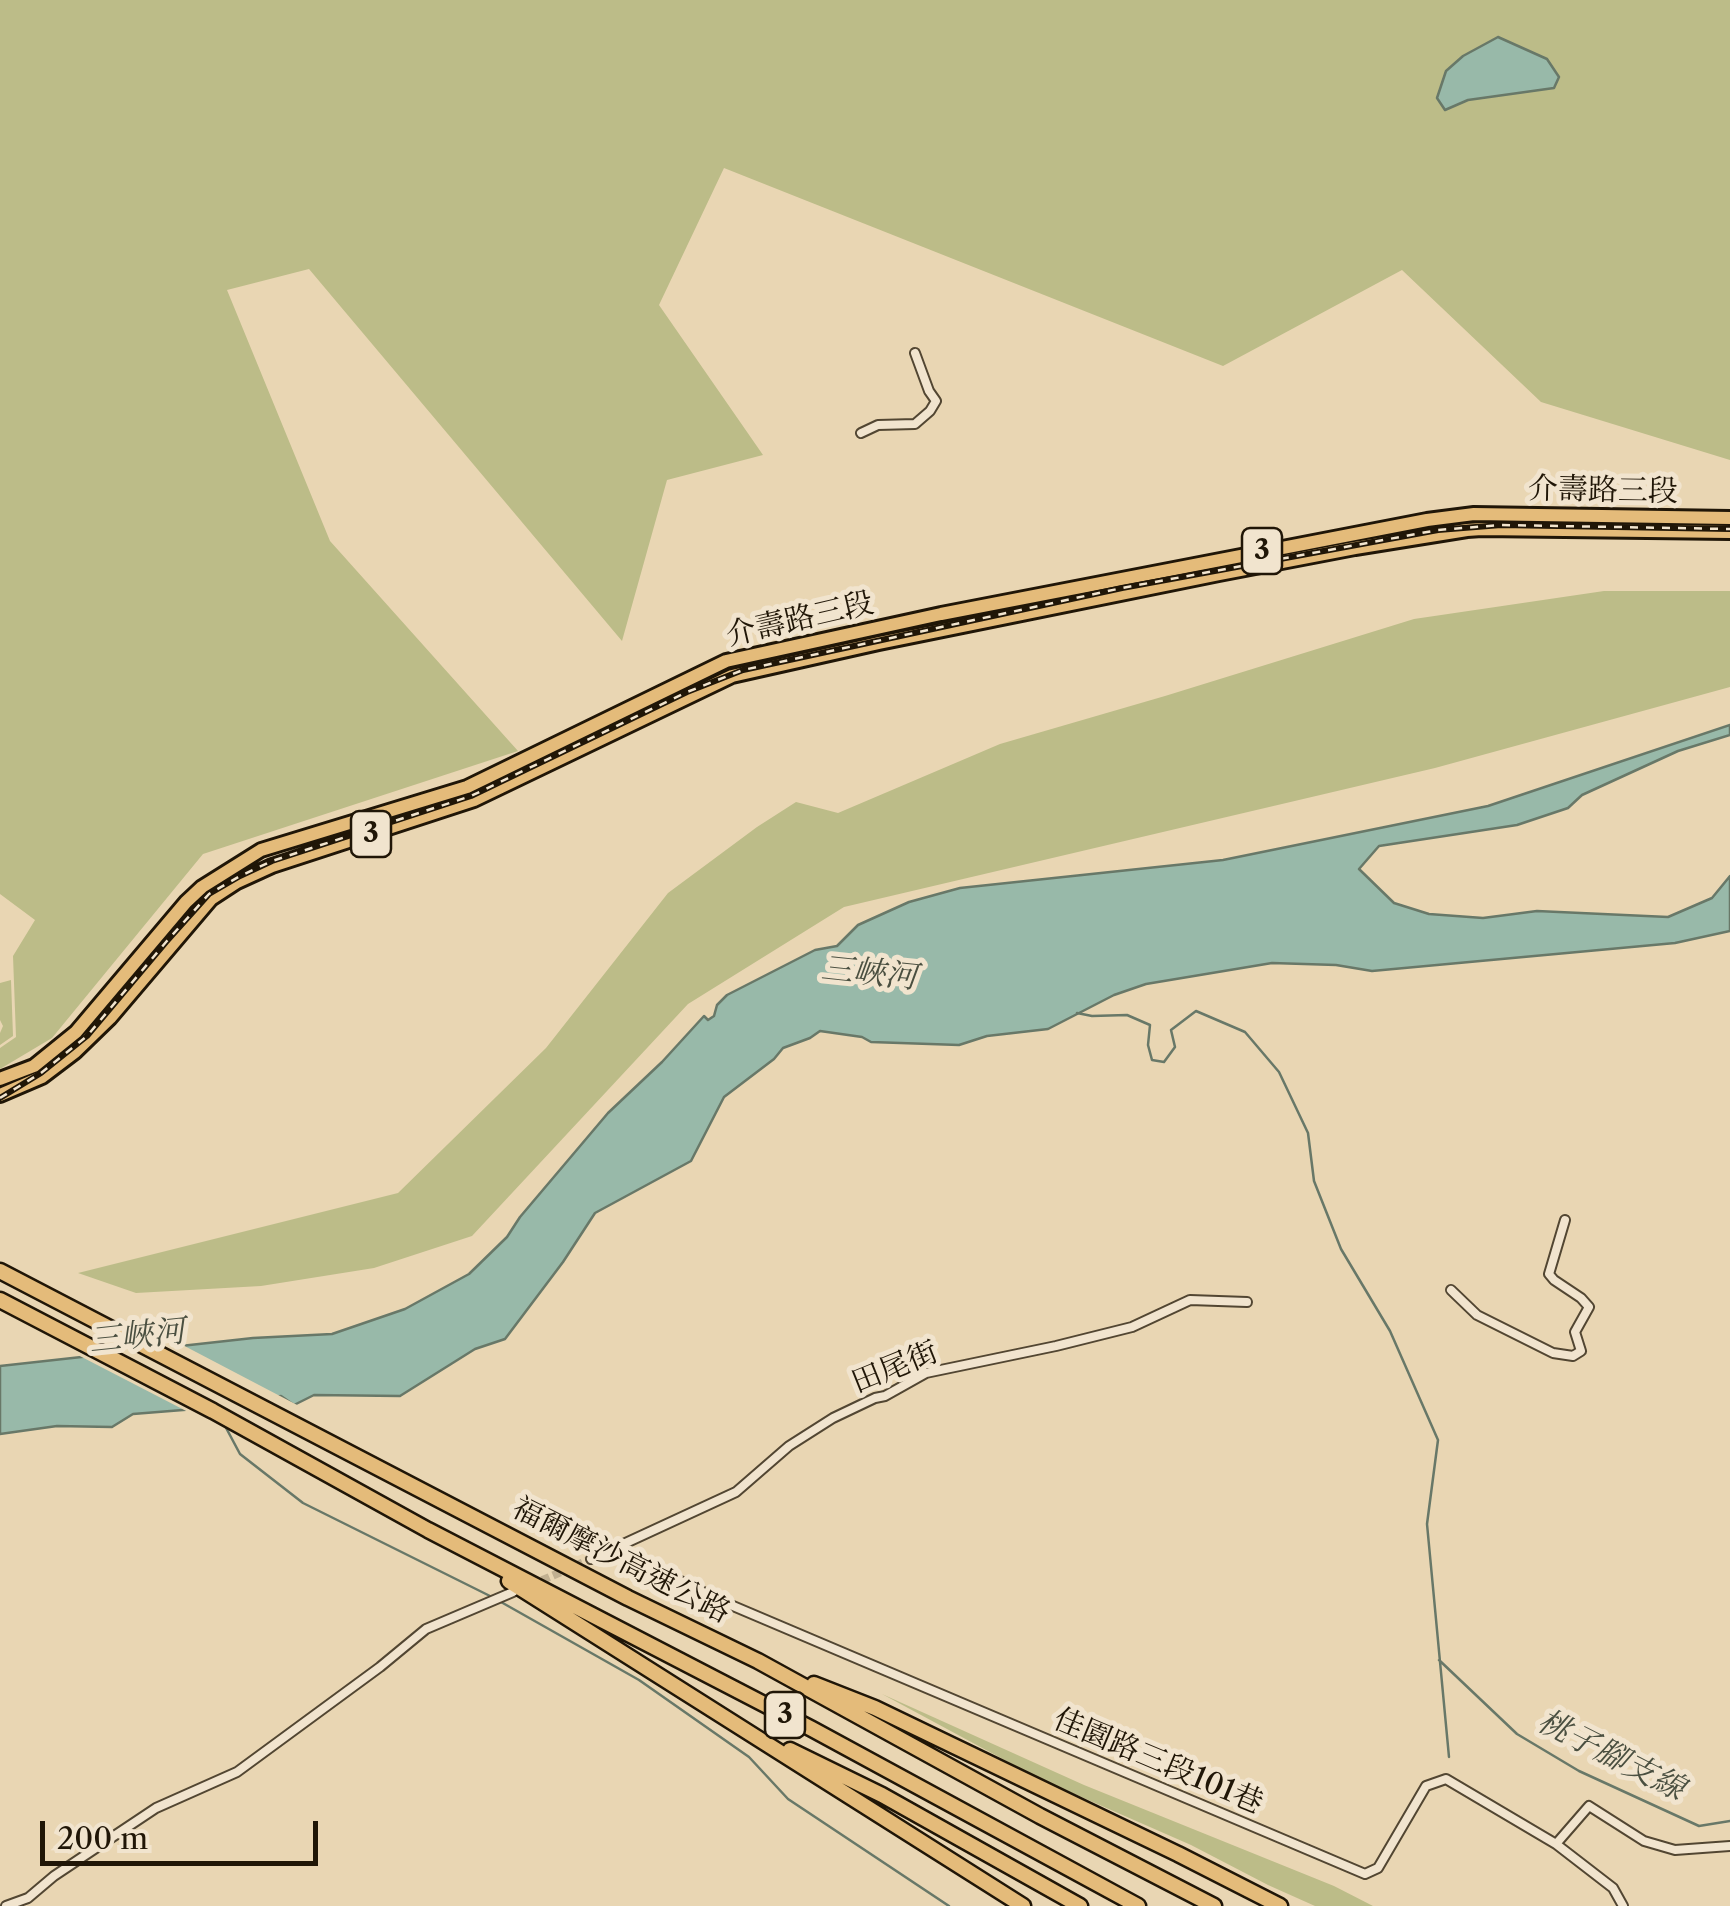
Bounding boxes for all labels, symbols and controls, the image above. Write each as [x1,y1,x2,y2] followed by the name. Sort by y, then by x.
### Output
[1528,472,1678,510] street label: 介壽路三段
[1242,528,1282,574] road number: 3
[723,586,877,654] street label: 介壽路三段
[351,811,391,857] road number: 3
[819,950,919,998] water label: 三峽河
[87,1313,187,1361] water label: 三峽河
[847,1334,943,1402] street label: 田尾街
[506,1490,736,1632] street label: 福爾摩沙高速公路
[765,1692,805,1738] road number: 3
[1048,1702,1268,1822] street label: 佳園路三段101巷
[1531,1703,1691,1809] water label: 桃子腳支線
[45,1801,322,1863] scale bar
[57,1820,148,1857] text: 200 m

